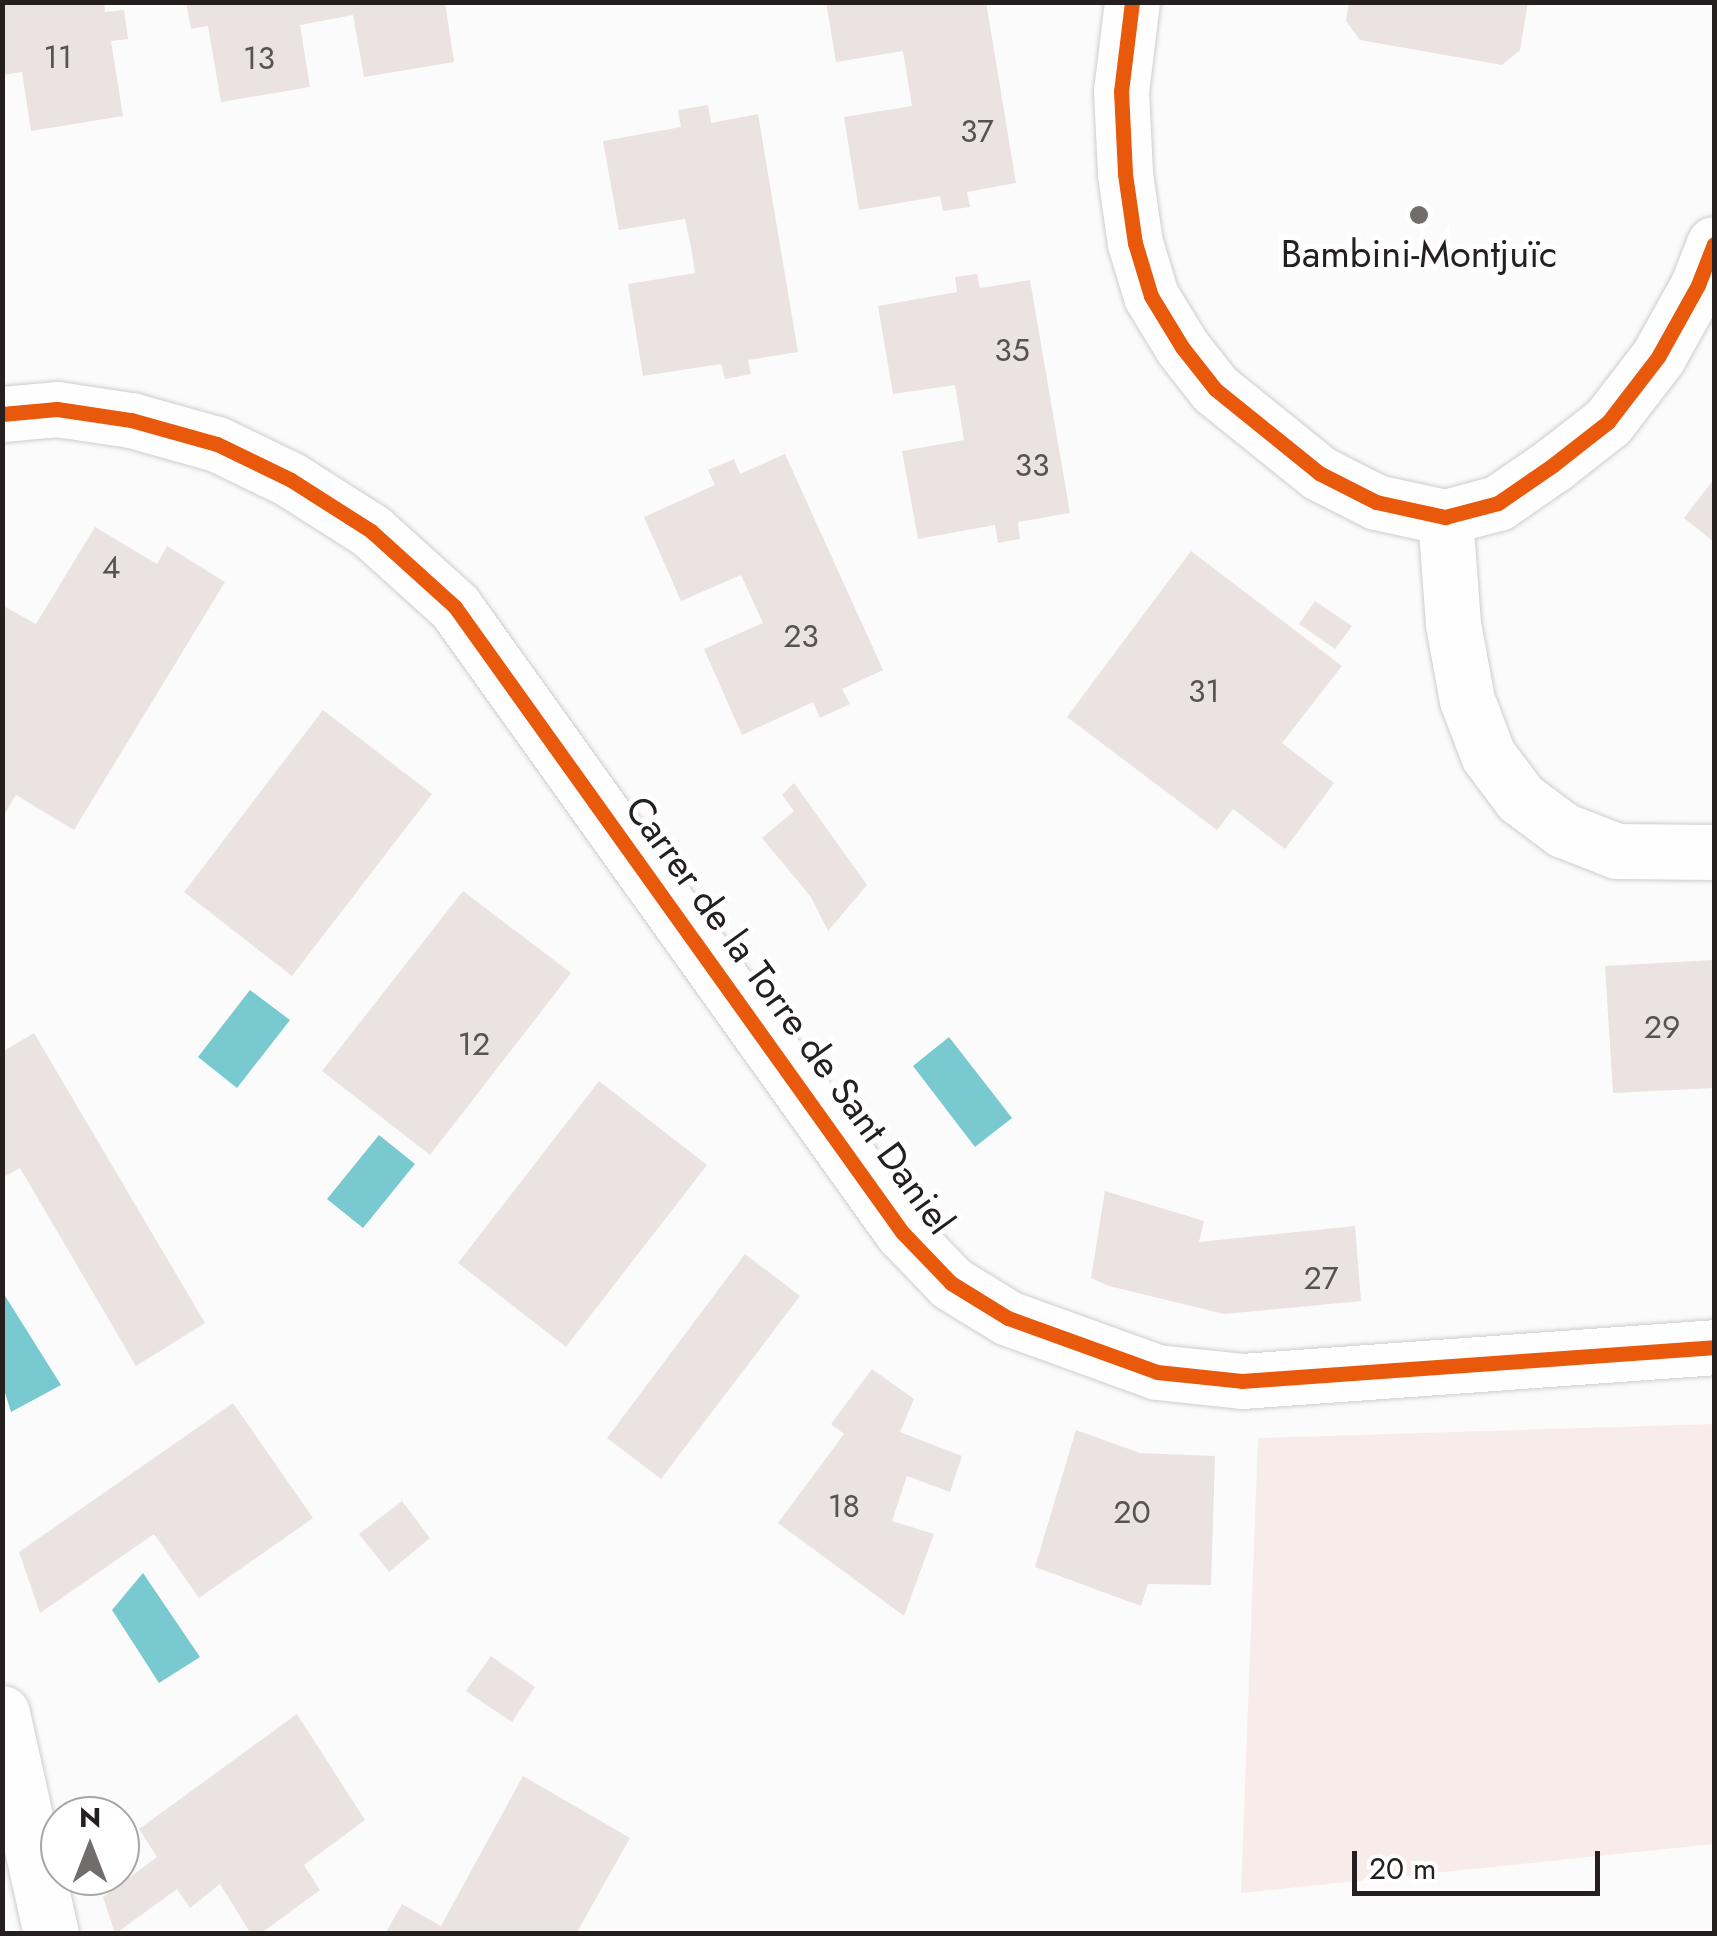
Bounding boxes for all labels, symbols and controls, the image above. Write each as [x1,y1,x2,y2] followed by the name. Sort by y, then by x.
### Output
[44,38,72,76] house number: 11
[243,39,275,77] house number: 13
[960,112,994,150] house number: 37
[1408,204,1430,226] marker: Bambini-Montjuïc
[1281,231,1557,277] place label: Bambini-Montjuïc
[994,331,1030,369] house number: 35
[1015,446,1049,484] house number: 33
[102,548,120,586] house number: 4
[783,617,819,655] house number: 23
[1188,672,1220,710] house number: 31
[616,787,964,1243] street label: Carrer de la Torre de Sant Daniel
[1644,1008,1680,1046] house number: 29
[458,1025,490,1063] house number: 12
[1303,1259,1339,1297] house number: 27
[828,1487,860,1525] house number: 18
[1113,1493,1151,1531] house number: 20
[40,1796,140,1896] north arrow
[79,1797,101,1838] text: N
[1357,1831,1604,1893] scale bar
[1369,1847,1436,1890] text: 20 m

